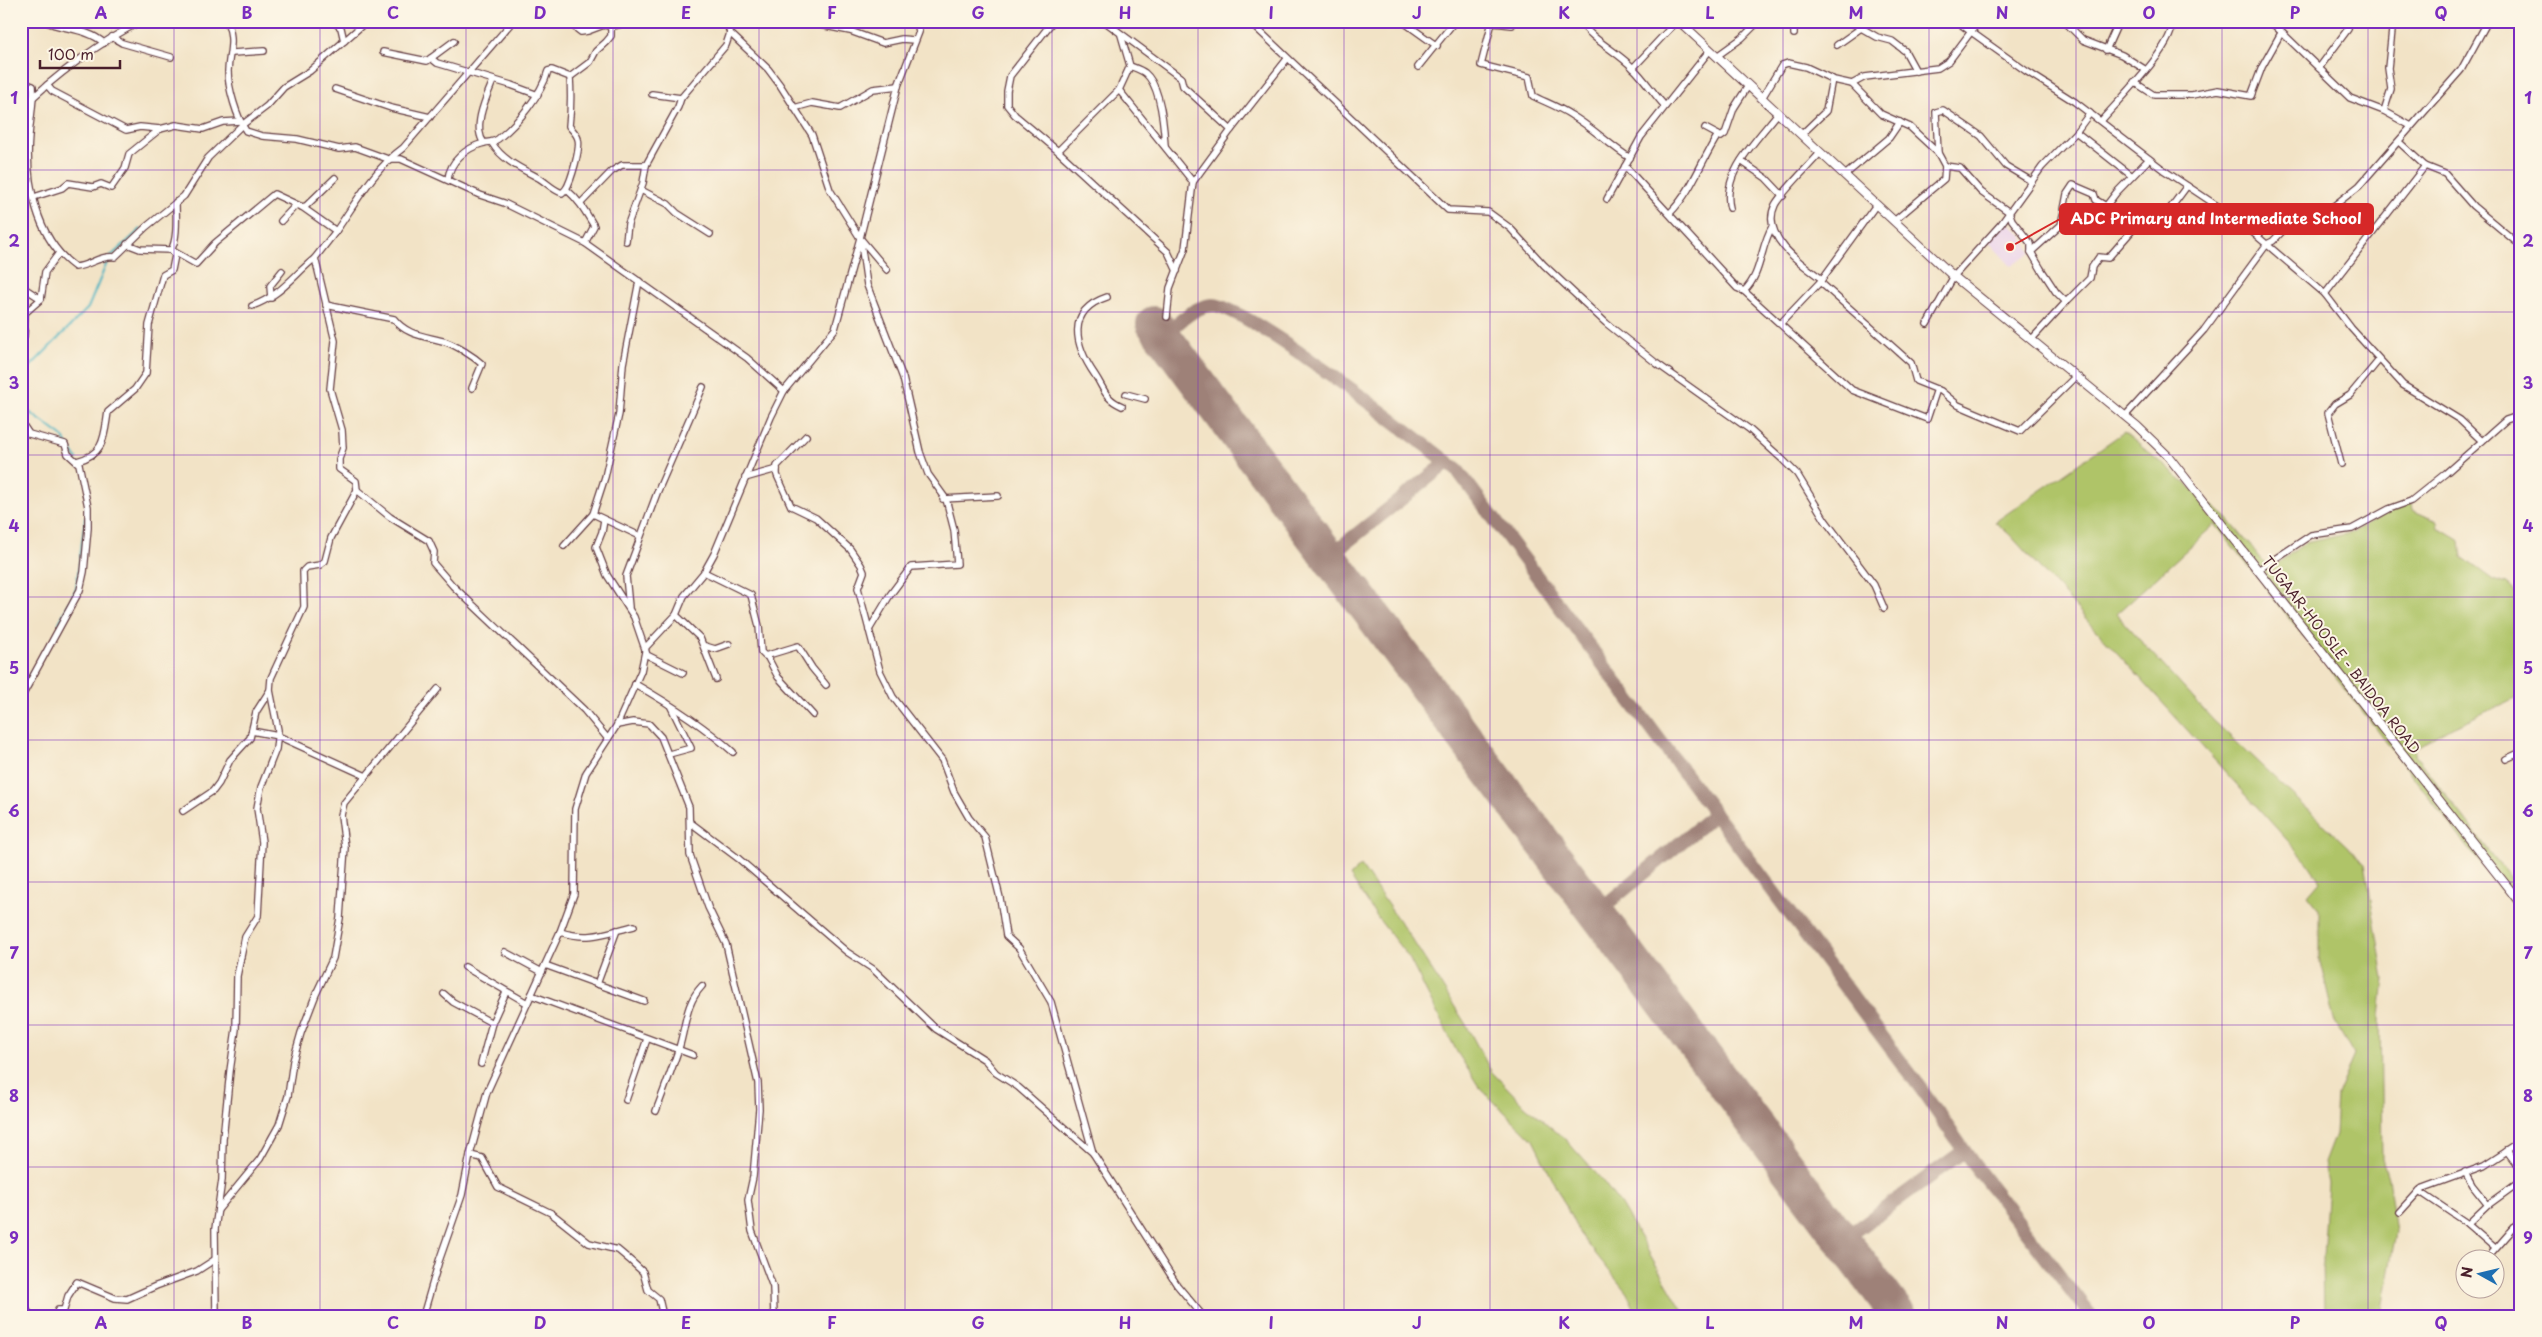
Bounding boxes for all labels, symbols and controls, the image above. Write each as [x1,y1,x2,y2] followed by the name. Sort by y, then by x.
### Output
[95,0,108,24] text: A
[242,0,253,24] text: B
[387,0,399,24] text: C
[534,0,546,24] text: D
[681,0,691,24] text: E
[827,0,837,24] text: F
[971,0,985,24] text: G
[1119,0,1131,24] text: H
[1268,0,1274,24] text: I
[1412,0,1422,24] text: J
[1558,0,1570,24] text: K
[1705,0,1715,24] text: L
[1848,0,1864,24] text: M
[1996,0,2008,24] text: N
[2143,0,2156,24] text: O
[2290,0,2301,24] text: P
[2435,0,2448,24] text: Q
[40,38,120,70] scale bar
[48,42,94,65] text: 100 m
[10,85,18,109] text: 1
[2524,85,2532,109] text: 1
[2060,204,2373,234] callout: ADC Primary and Intermediate School
[2071,206,2361,229] text: ADC Primary and Intermediate School
[8,228,20,252] text: 2
[2522,228,2534,252] text: 2
[9,370,19,394] text: 3
[2523,370,2533,394] text: 3
[9,513,20,537] text: 4
[2523,513,2534,537] text: 4
[2257,551,2426,758] street label: TUGAAR-HOOSLE - BAIDOA ROAD
[9,655,19,679] text: 5
[2523,655,2533,679] text: 5
[8,798,20,822] text: 6
[2522,798,2534,822] text: 6
[9,940,19,964] text: 7
[2523,940,2533,964] text: 7
[9,1083,19,1107] text: 8
[2523,1083,2533,1107] text: 8
[9,1225,19,1249] text: 9
[2523,1225,2533,1249] text: 9
[2454,1250,2504,1300] north arrow
[2455,1265,2478,1279] text: N
[95,1310,108,1334] text: A
[242,1310,253,1334] text: B
[387,1310,399,1334] text: C
[534,1310,546,1334] text: D
[681,1310,691,1334] text: E
[827,1310,837,1334] text: F
[971,1310,985,1334] text: G
[1119,1310,1131,1334] text: H
[1268,1310,1274,1334] text: I
[1412,1310,1422,1334] text: J
[1558,1310,1570,1334] text: K
[1705,1310,1715,1334] text: L
[1848,1310,1864,1334] text: M
[1996,1310,2008,1334] text: N
[2143,1310,2156,1334] text: O
[2290,1310,2301,1334] text: P
[2435,1310,2448,1334] text: Q

